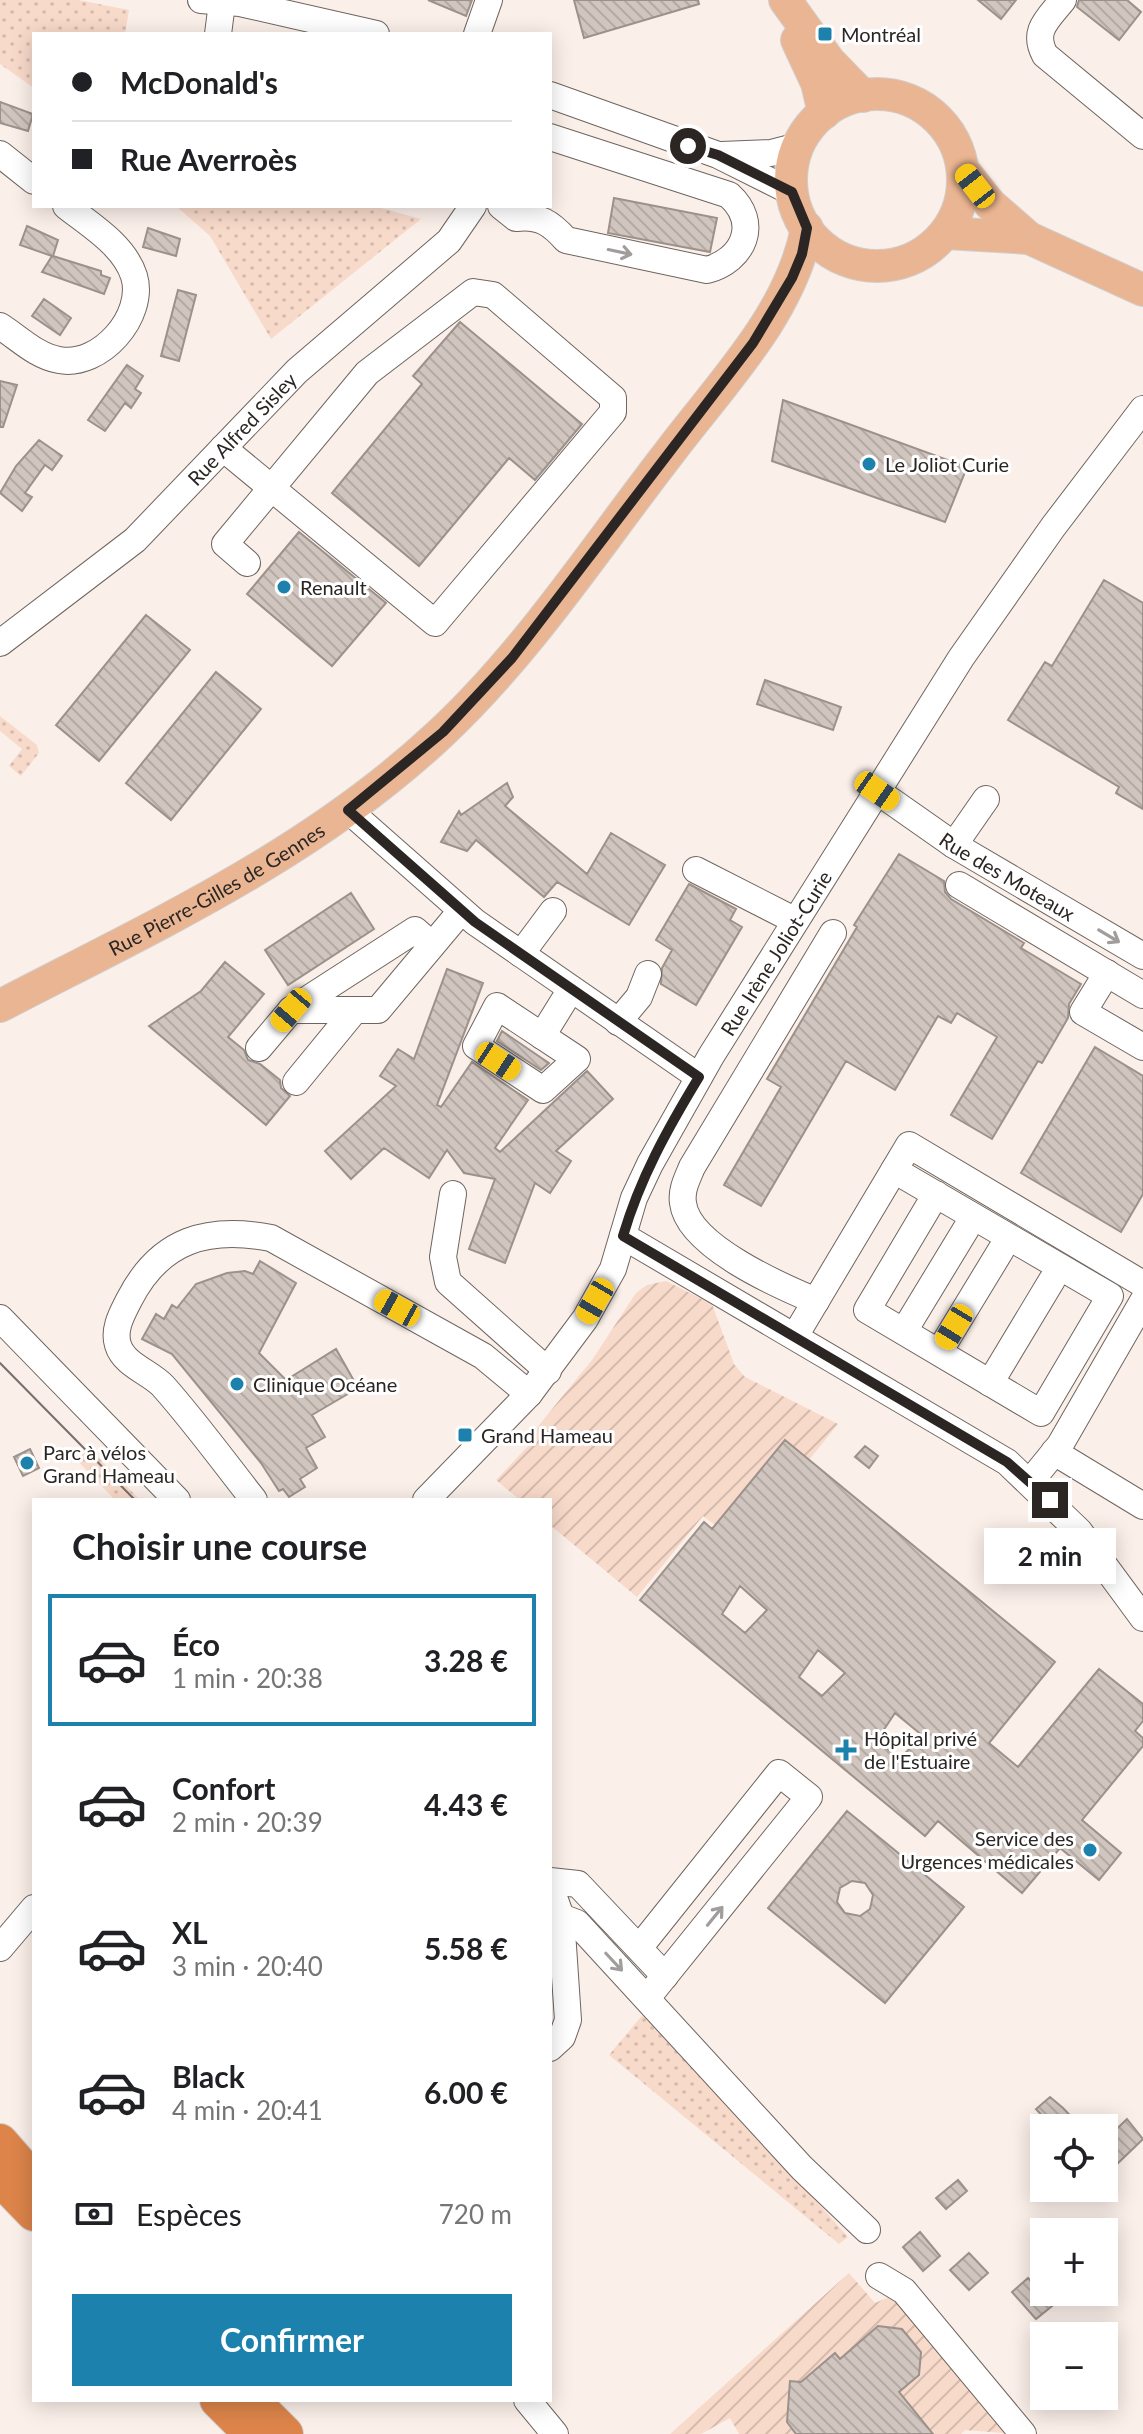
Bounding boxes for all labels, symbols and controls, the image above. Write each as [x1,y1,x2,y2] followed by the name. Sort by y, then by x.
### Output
[841,22,921,46] place label: Montréal
[816,25,834,43] marker: Montréal
[120,64,278,100] text: McDonald's
[670,128,706,164] route start
[120,141,297,177] text: Rue Averroès
[951,160,999,212] car
[607,245,632,260] one-way arrow
[182,367,302,490] street label: Rue Alfred Sisley
[885,452,1009,476] place label: Le Joliot Curie
[860,455,878,473] marker: Le Joliot Curie
[300,575,367,599] place label: Renault
[275,578,293,596] marker: Renault
[850,767,904,815] car
[104,818,329,960] street label: Rue Pierre-Gilles de Gennes
[935,827,1079,925] street label: Rue des Moteaux
[715,866,836,1040] street label: Rue Irène Joliot-Curie
[1097,928,1120,944] one-way arrow
[266,984,316,1036] car
[471,1038,525,1084] car
[573,1274,617,1328] car
[370,1286,424,1330] car
[931,1300,977,1354] car
[253,1372,397,1396] place label: Clinique Océane
[228,1375,246,1393] marker: Clinique Océane
[481,1423,613,1447] place label: Grand Hameau
[456,1426,474,1444] marker: Grand Hameau
[43,1440,175,1487] place label: Parc à vélos Grand Hameau
[18,1454,36,1472] marker: Parc à vélos Grand Hameau
[1032,1482,1068,1518] route end
[72,1524,367,1568] text: Choisir une course
[984,1528,1116,1584] callout: 2 min
[1018,1540,1082,1572] text: 2 min
[76,1624,148,1696] icon: car
[172,1626,220,1662] text: Éco
[424,1642,508,1678] text: 3.28 €
[172,1662,323,1694] text: 1 min · 20:38
[864,1726,977,1773] place label: Hôpital privé de l'Estuaire
[835,1739,857,1761] marker: Hôpital privé de l'Estuaire
[76,1768,148,1840] icon: car
[172,1770,275,1806] text: Confort
[424,1786,508,1822] text: 4.43 €
[172,1806,323,1838] text: 2 min · 20:39
[900,1826,1074,1873] place label: Service des Urgences médicales
[1081,1841,1099,1859] marker: Service des Urgences médicales
[706,1906,723,1927] one-way arrow
[76,1912,148,1984] icon: car
[172,1914,208,1950] text: XL
[424,1930,508,1966] text: 5.58 €
[172,1950,323,1982] text: 3 min · 20:40
[605,1952,624,1972] one-way arrow
[76,2056,148,2128] icon: car
[172,2058,245,2094] text: Black
[424,2074,508,2110] text: 6.00 €
[172,2094,323,2126] text: 4 min · 20:41
[1030,2114,1118,2410] map controls
[1030,2114,1118,2202] button: locate
[72,2192,116,2236] icon: cash
[136,2196,242,2232] text: Espèces
[439,2198,512,2230] text: 720 m
[1030,2218,1118,2306] button: +
[72,2294,512,2386] button: Confirmer
[1030,2322,1118,2410] button: −

